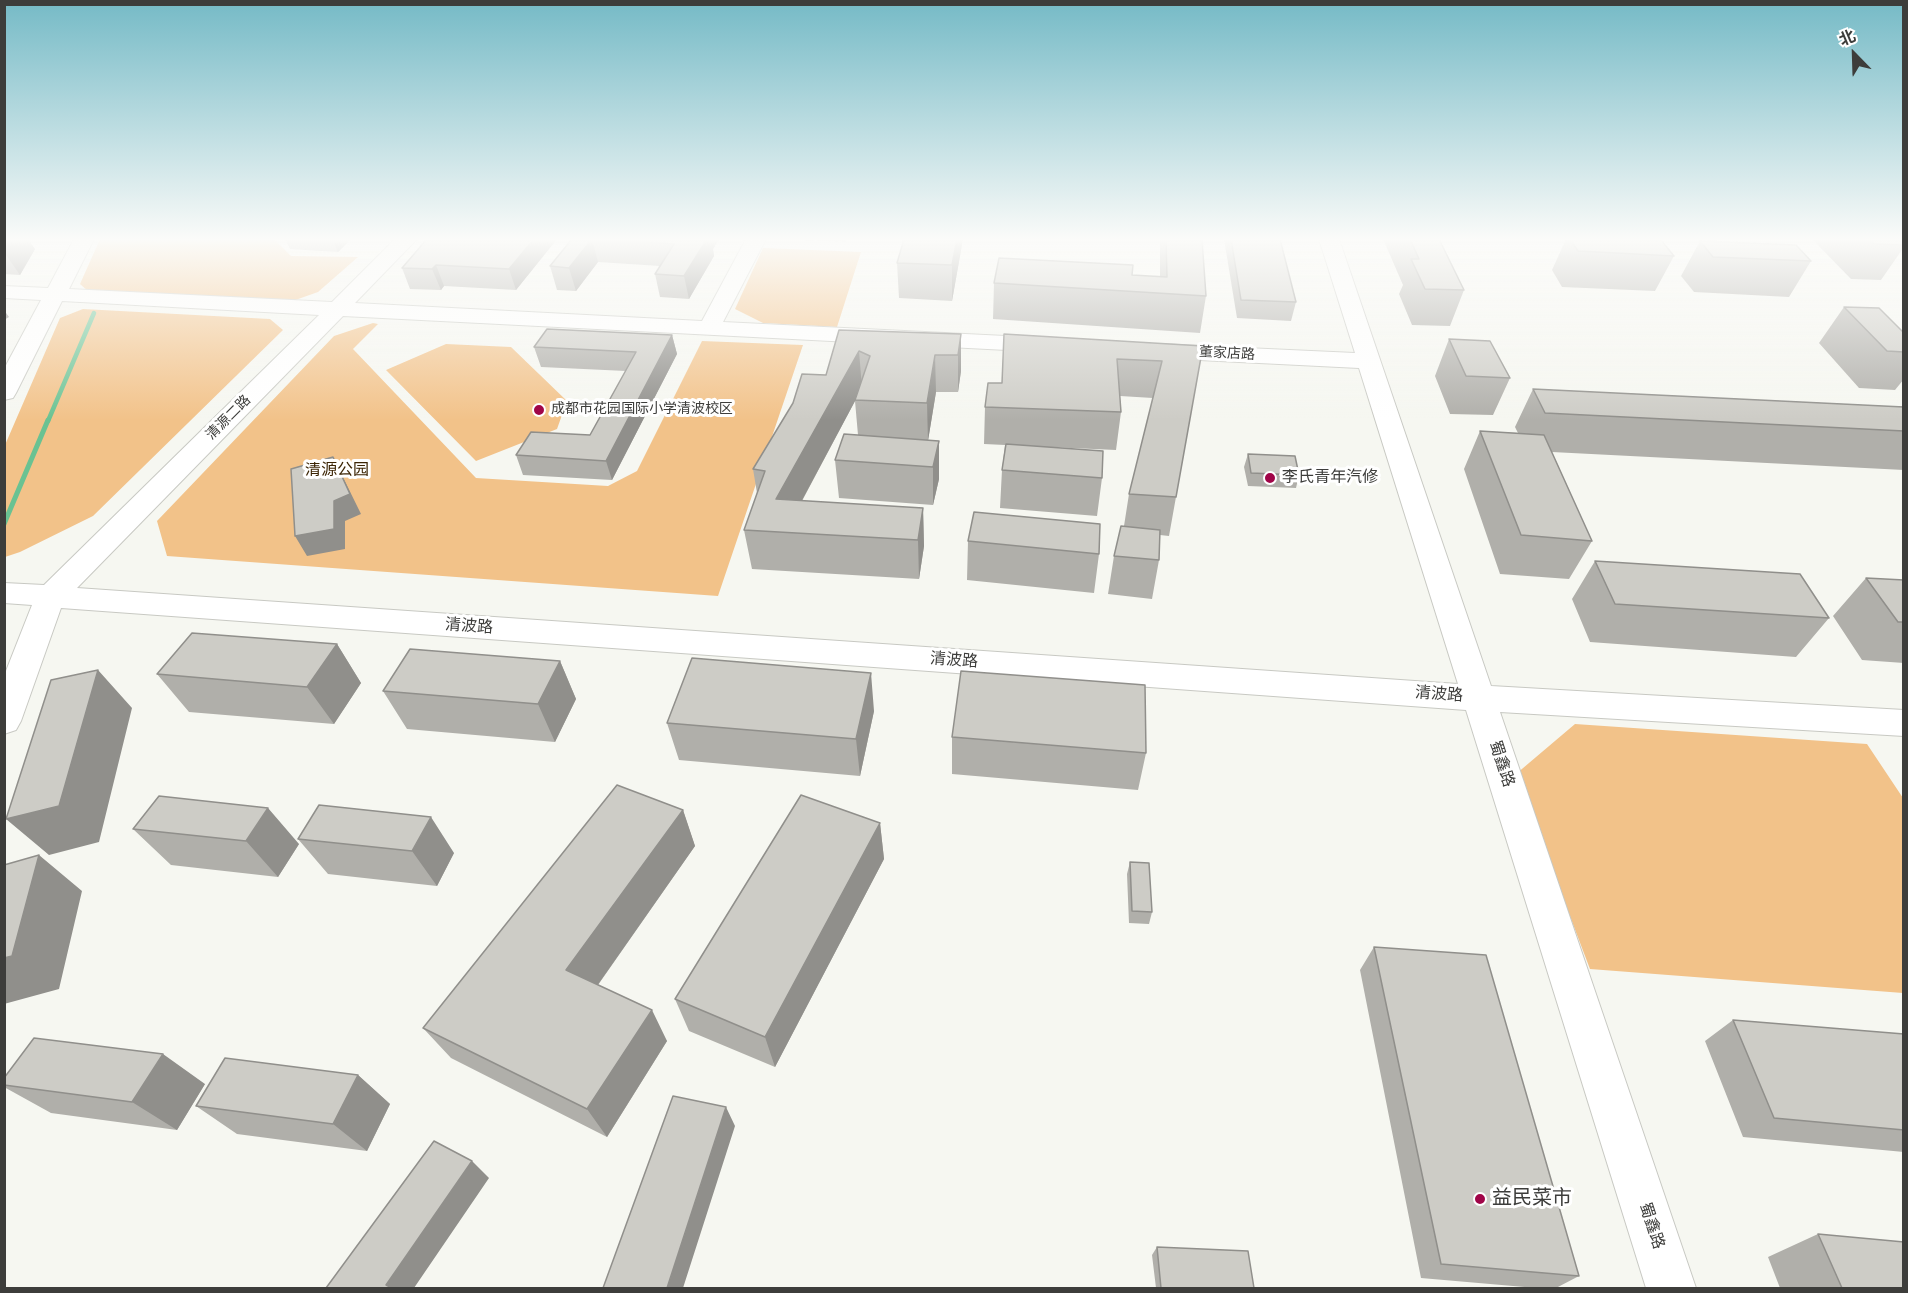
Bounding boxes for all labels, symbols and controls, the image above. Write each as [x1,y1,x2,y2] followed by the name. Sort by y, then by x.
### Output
[1835,23,1859,52] text: 北
[1824,24,1884,84] north arrow
[1199,344,1255,364] street label: 董家店路
[203,392,255,444] street label: 清源二路
[551,402,733,418] place label: 成都市花园国际小学清波校区
[532,403,546,417] marker: 成都市花园国际小学清波校区
[305,461,369,481] park label: 清源公园
[1282,468,1378,488] place label: 李氏青年汽修
[1263,471,1277,485] marker: 李氏青年汽修
[444,616,494,638] street label: 清波路
[929,650,979,672] street label: 清波路
[1414,684,1464,706] street label: 清波路
[1484,738,1518,790] street label: 蜀鑫路
[1492,1187,1572,1211] place label: 益民菜市
[1473,1192,1487,1206] marker: 益民菜市
[1634,1200,1668,1252] street label: 蜀鑫路

